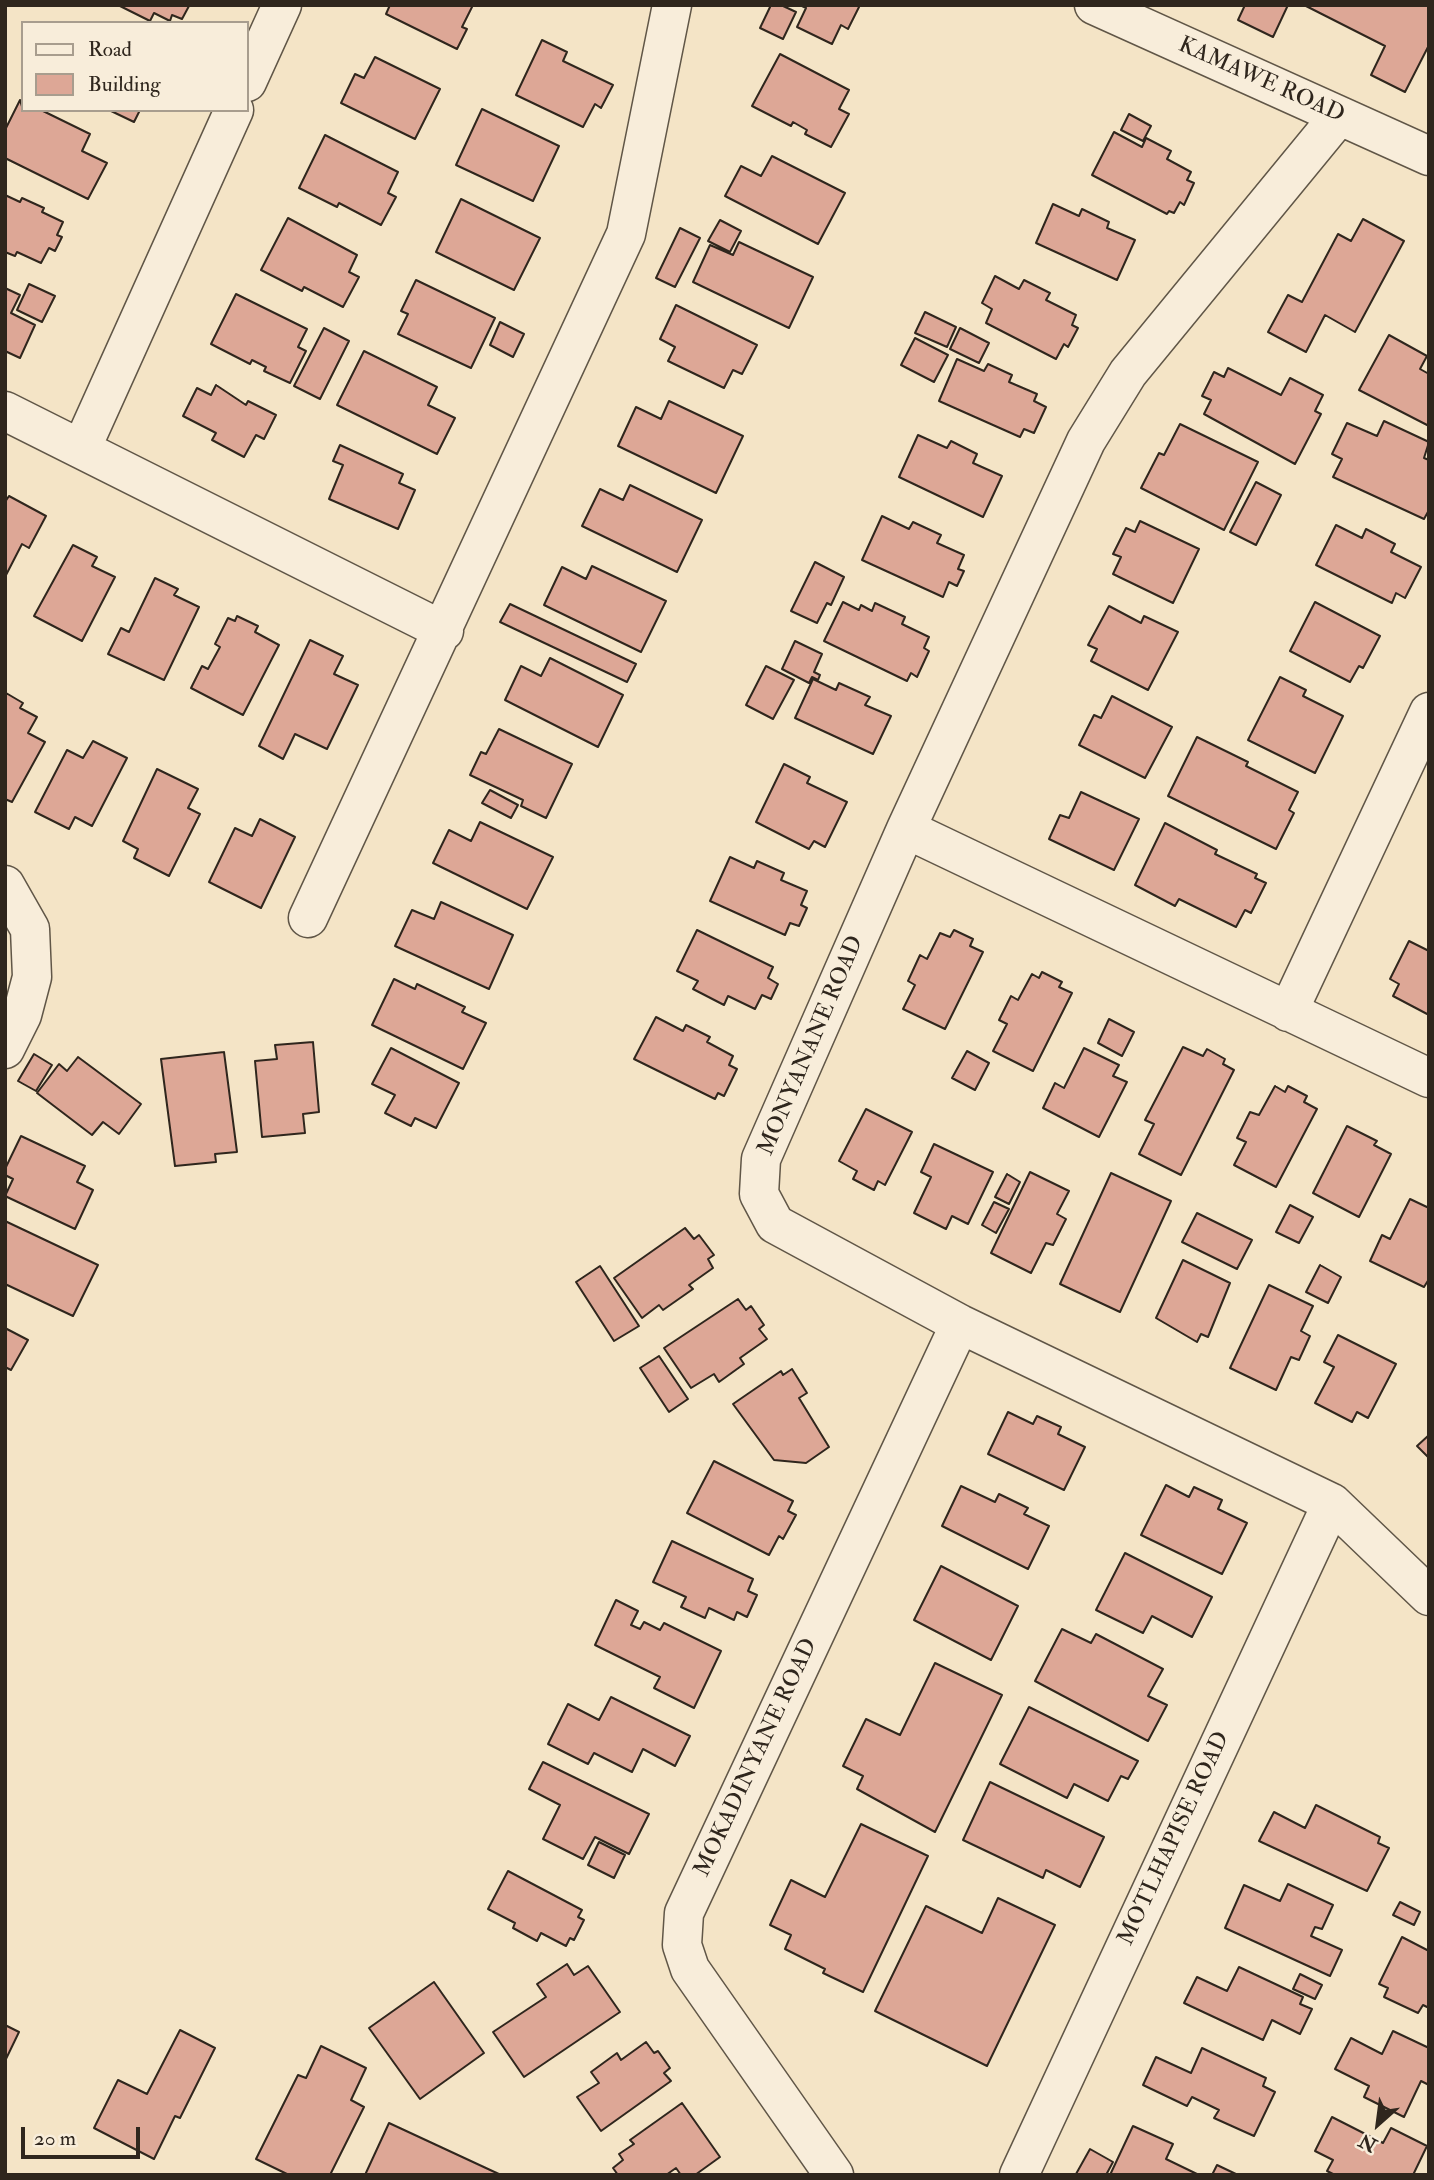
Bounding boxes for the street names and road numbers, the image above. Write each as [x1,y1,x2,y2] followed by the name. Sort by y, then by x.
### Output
[1174,32,1348,130] street label: KAMAWE ROAD
[753,932,871,1160] street label: MONYANANE ROAD
[690,1635,824,1881] street label: MOKADINYANE ROAD
[1113,1728,1237,1950] street label: MOTLHAPISE ROAD

